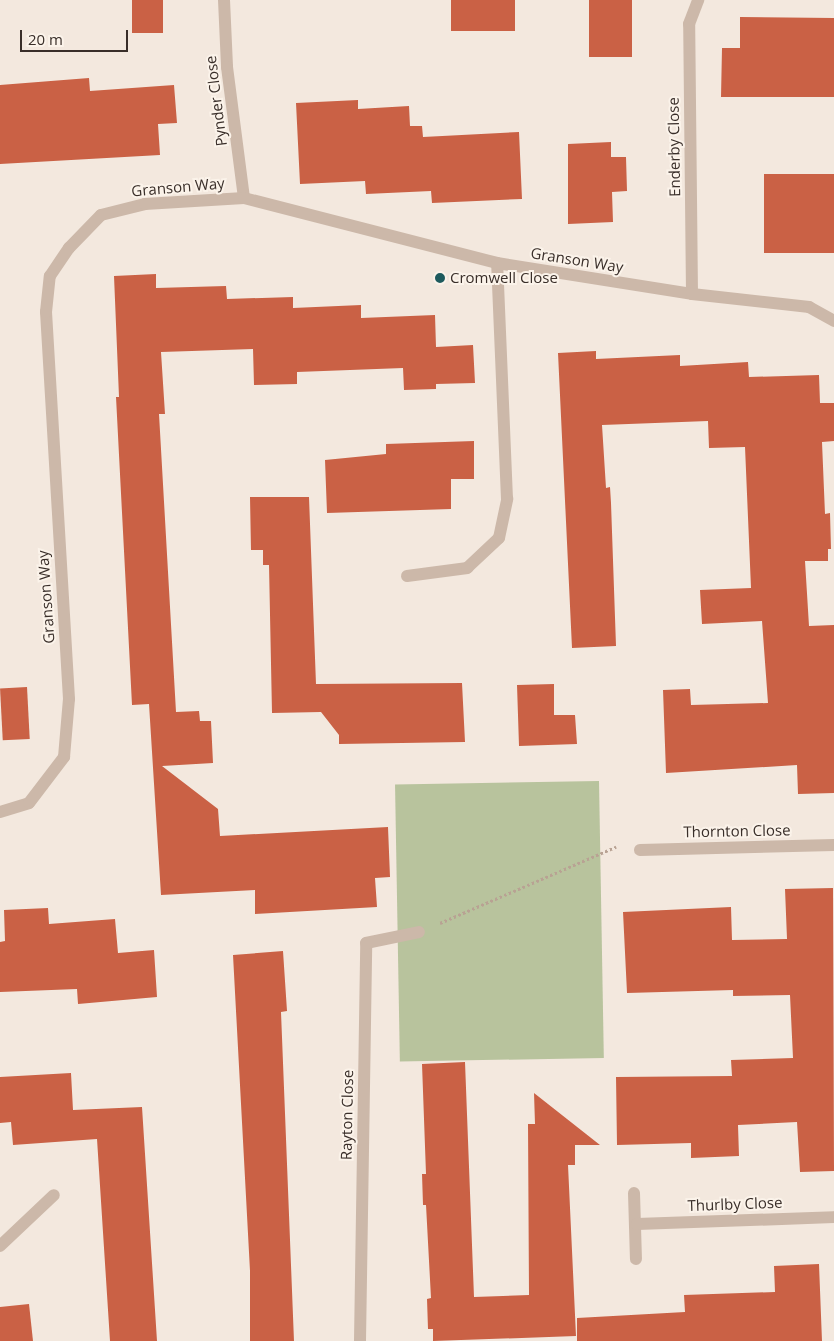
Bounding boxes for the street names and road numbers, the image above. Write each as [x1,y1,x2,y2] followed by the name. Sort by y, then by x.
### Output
[202,55,230,147] street label: Pynder Close
[664,97,684,197] street label: Enderby Close
[131,174,225,200] street label: Granson Way
[529,244,625,276] street label: Granson Way
[34,550,58,644] street label: Granson Way
[683,821,791,841] street label: Thornton Close
[337,1070,357,1160] street label: Rayton Close
[687,1193,783,1215] street label: Thurlby Close

